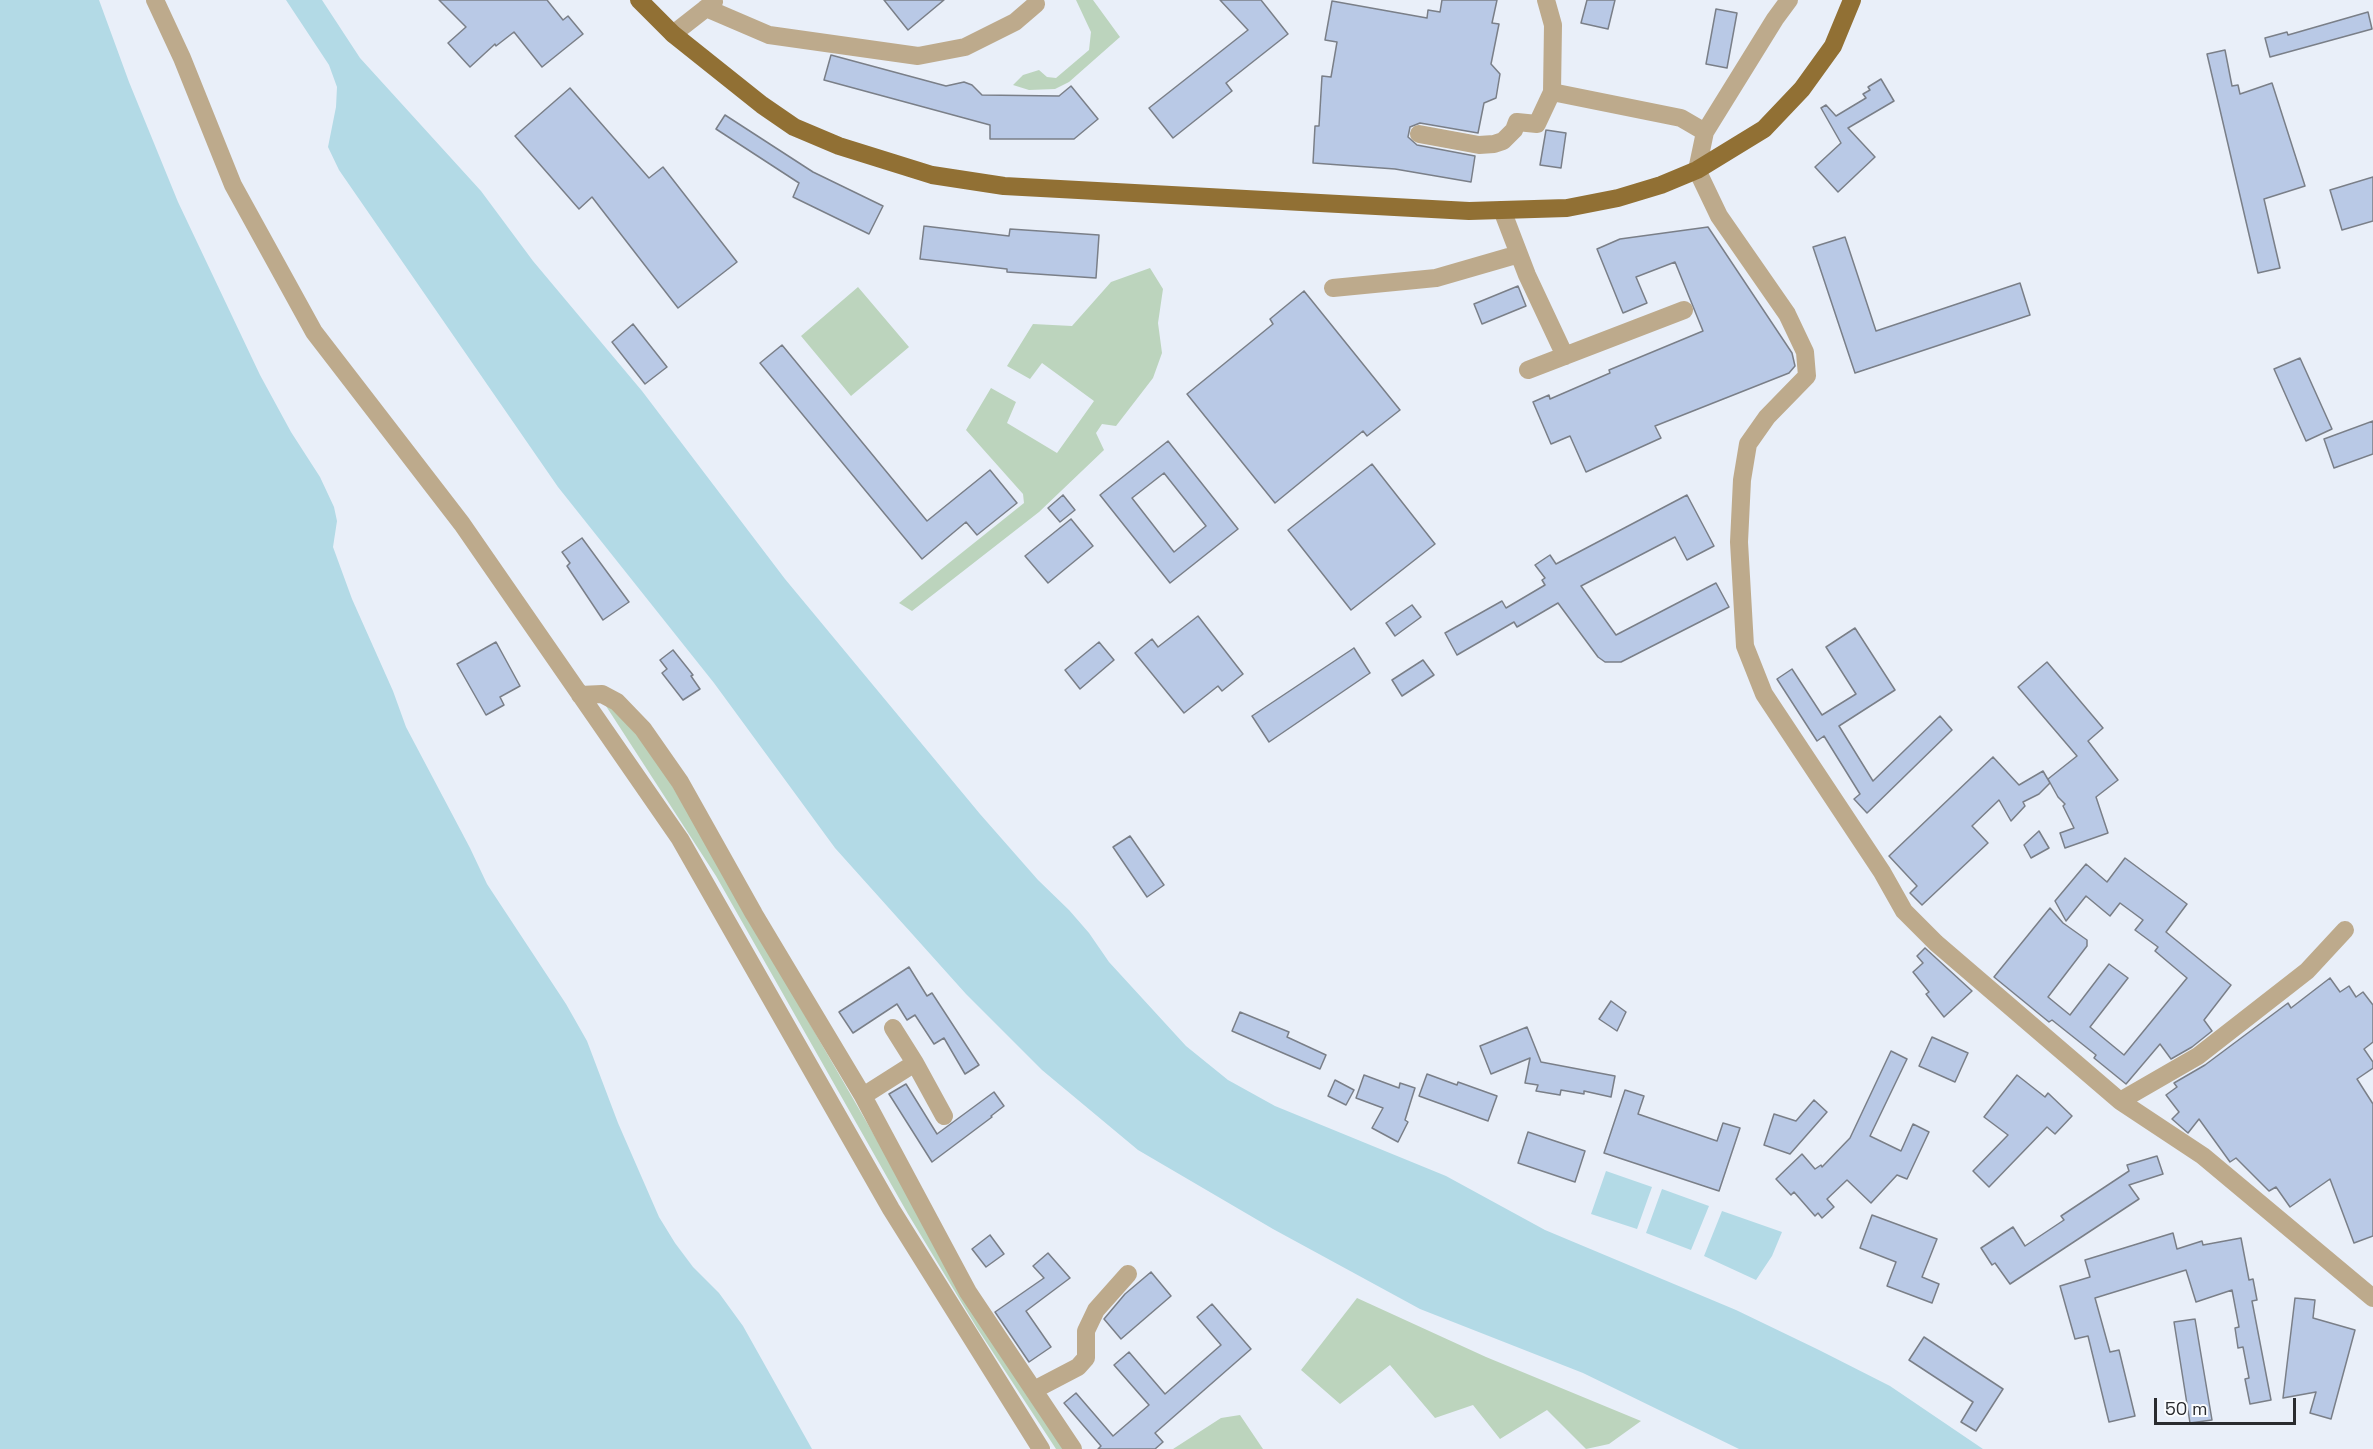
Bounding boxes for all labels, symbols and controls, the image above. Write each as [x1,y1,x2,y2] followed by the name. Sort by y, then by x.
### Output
[2157,1386,2300,1424] scale bar
[2165,1397,2207,1420] text: 50 m

